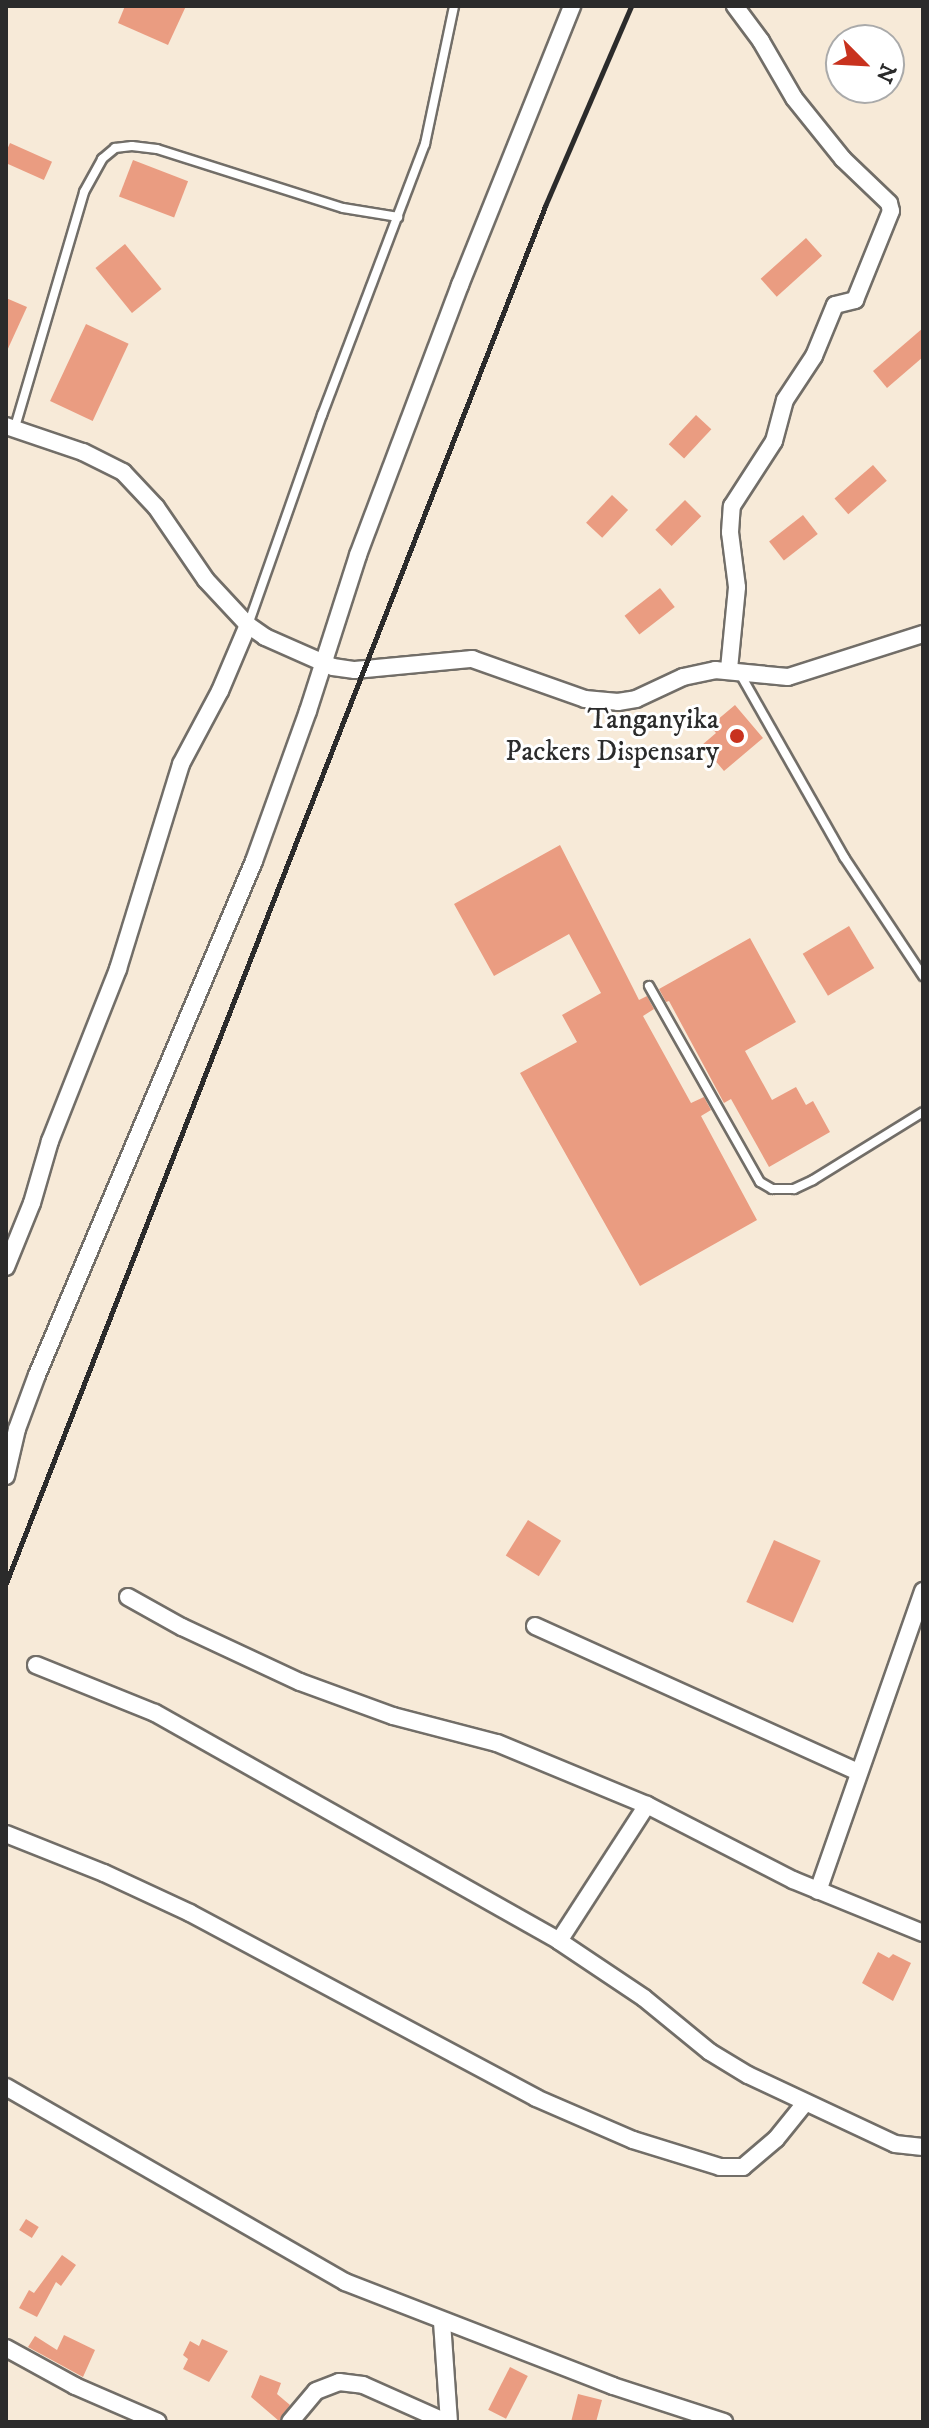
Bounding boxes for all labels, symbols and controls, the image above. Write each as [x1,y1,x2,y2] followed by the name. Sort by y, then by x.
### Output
[825,24,905,104] north arrow
[870,59,902,87] text: N
[505,703,719,769] place label: Tanganyika Packers Dispensary
[726,725,748,747] marker: Tanganyika Packers Dispensary

